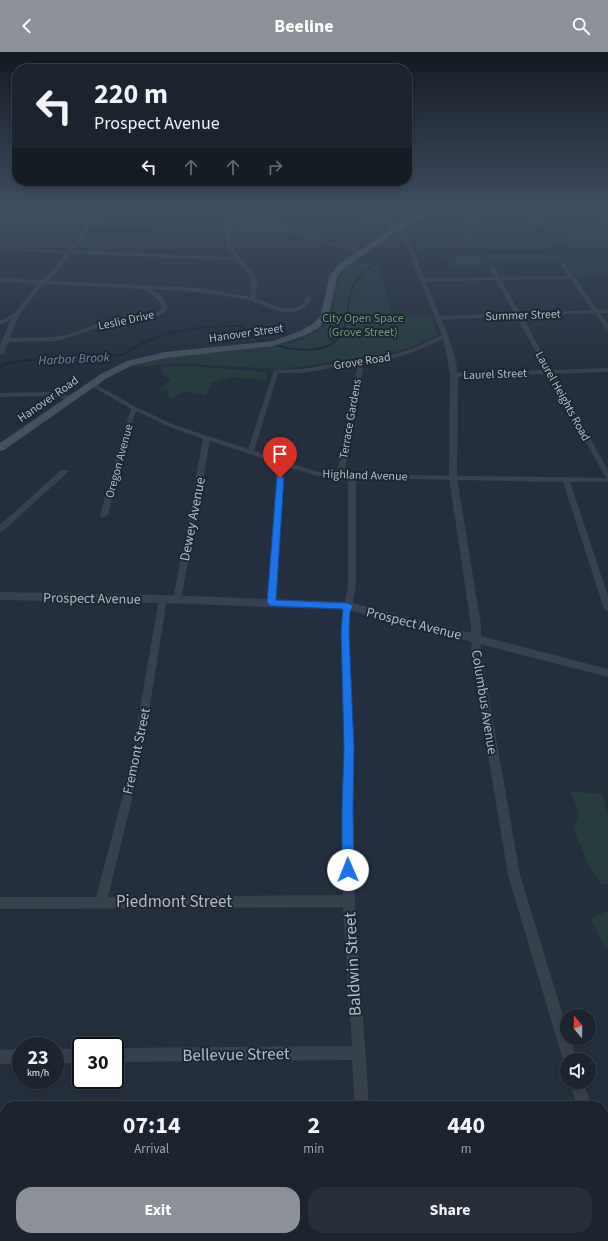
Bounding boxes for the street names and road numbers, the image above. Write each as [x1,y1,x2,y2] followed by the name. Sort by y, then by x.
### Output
[96,306,156,335] street label: Leslie Drive
[485,306,561,325] street label: Summer Street
[208,320,284,347] street label: Hanover Street
[531,348,594,444] street label: Laurel Heights Road
[332,349,392,374] street label: Grove Road
[463,365,527,384] street label: Laurel Street
[14,372,82,427] street label: Hanover Road
[335,378,366,460] street label: Terrace Gardens
[101,422,138,500] street label: Oregon Avenue
[322,466,408,485] street label: Highland Avenue
[175,475,211,563] street label: Dewey Avenue
[43,588,141,610] street label: Prospect Avenue
[364,602,464,646] street label: Prospect Avenue
[466,648,502,756] street label: Columbus Avenue
[118,706,156,796] street label: Fremont Street
[116,890,232,914] street label: Piedmont Street
[338,911,368,1017] street label: Baldwin Street
[182,1042,290,1068] street label: Bellevue Street

